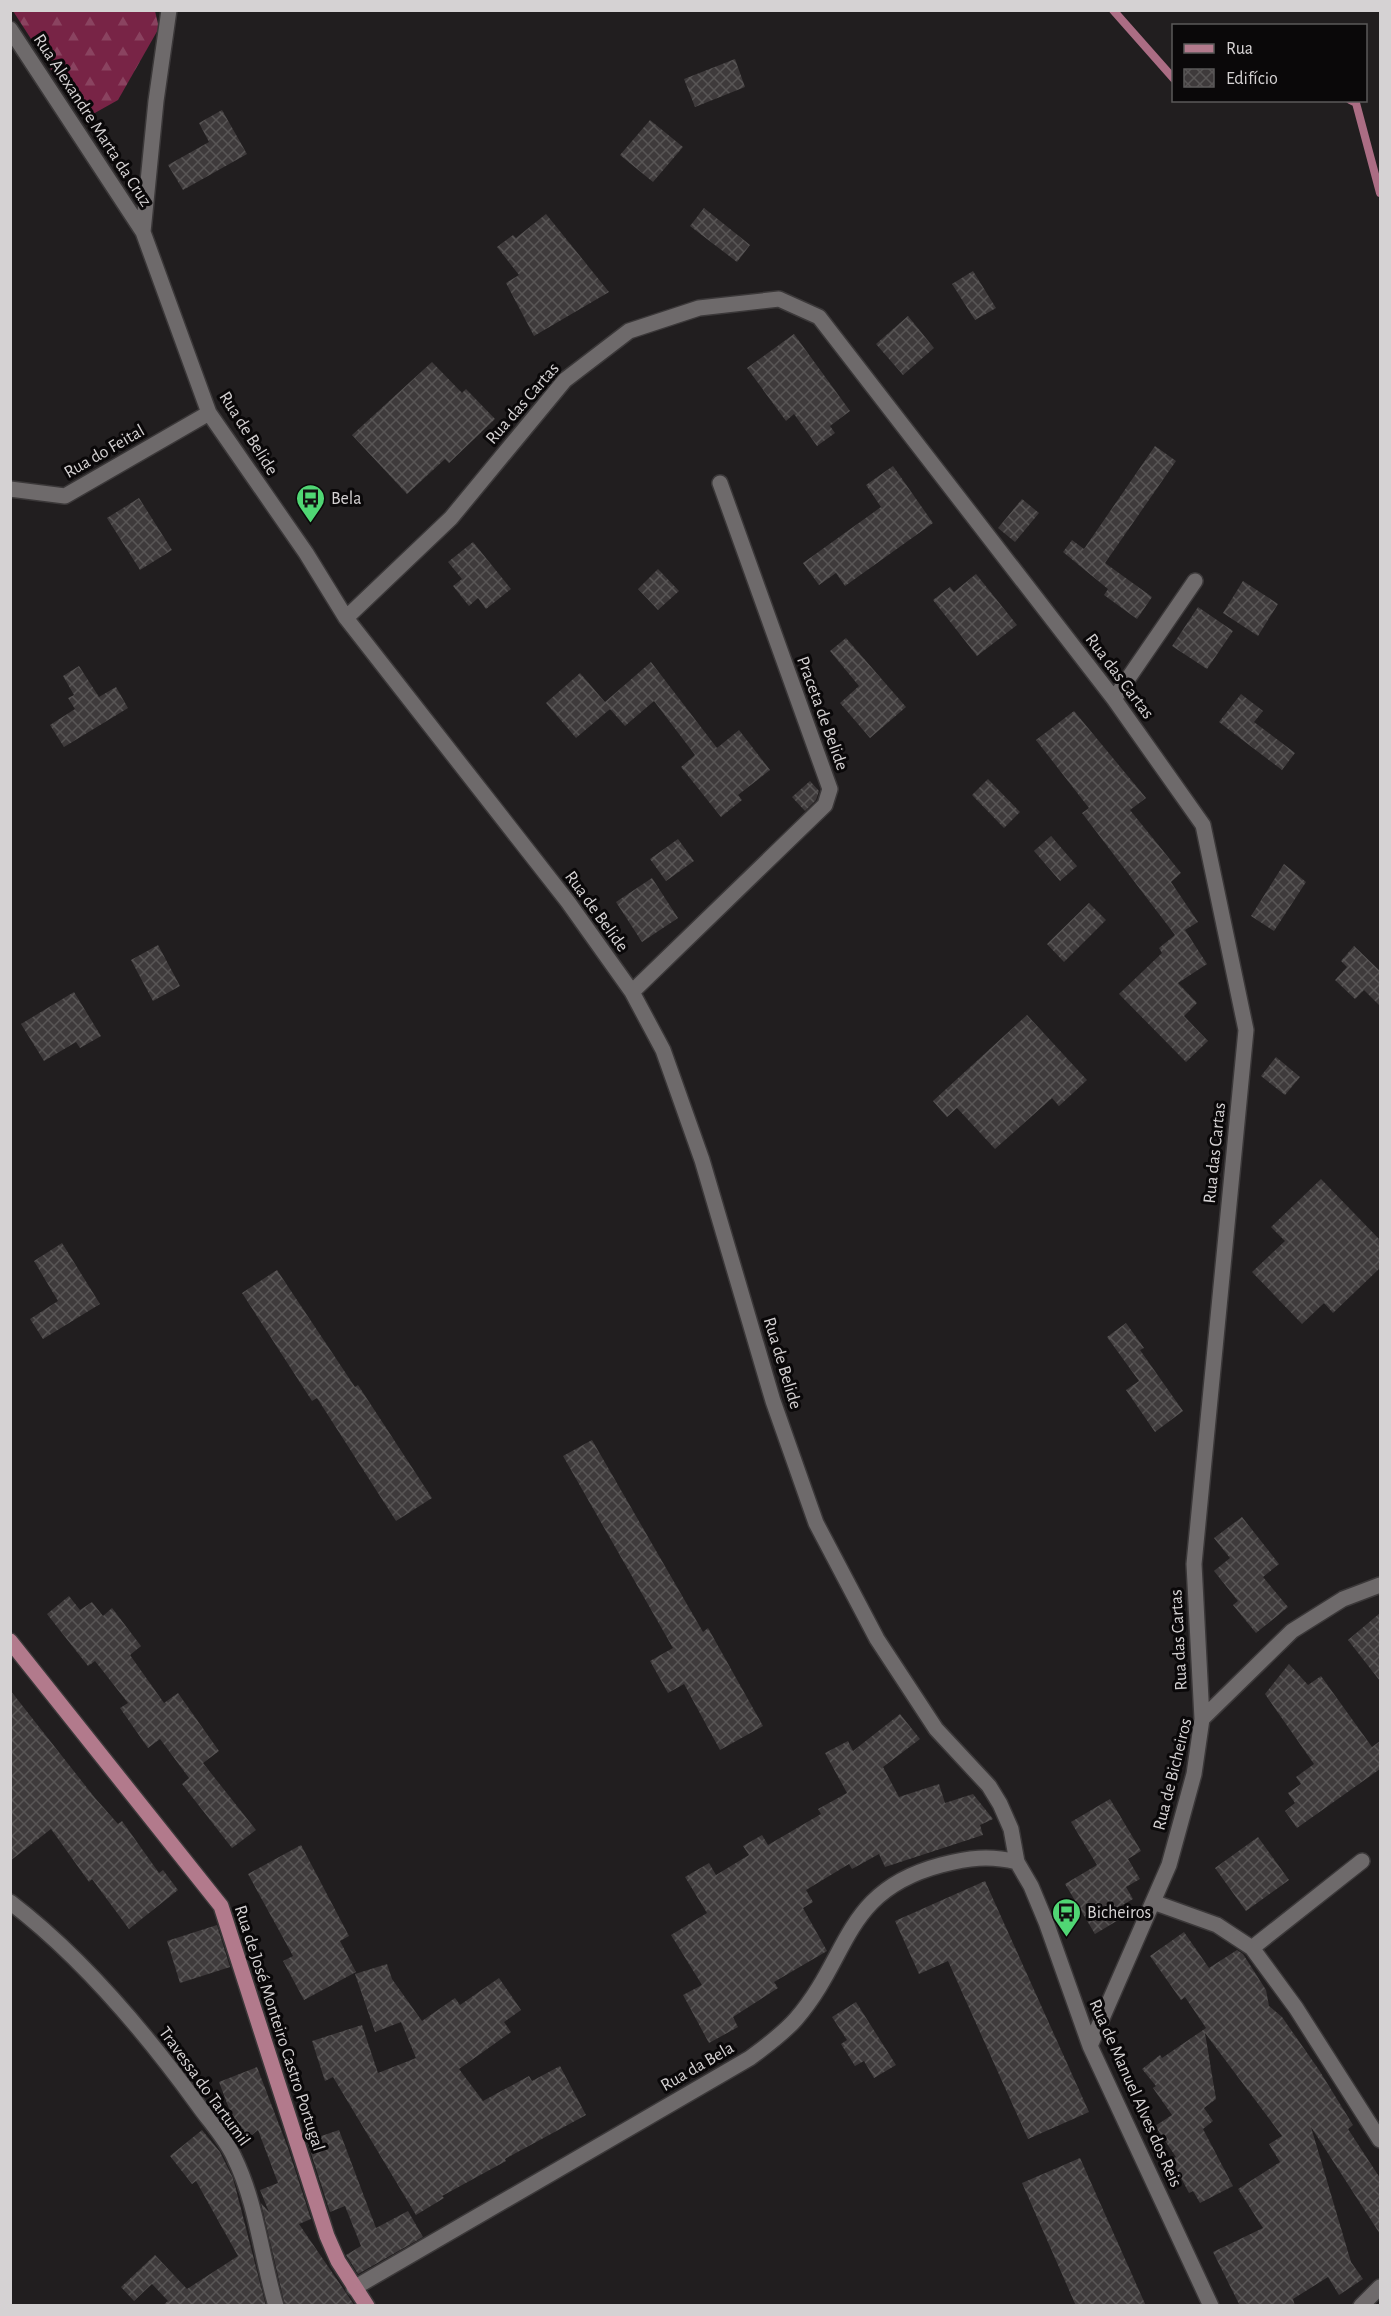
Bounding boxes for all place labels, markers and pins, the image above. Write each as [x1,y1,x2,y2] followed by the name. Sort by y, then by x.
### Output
[294,482,326,524] bus stop icon: Bela
[331,490,362,508] place label: Bela
[1050,1896,1082,1938] bus stop icon: Bicheiros
[1087,1904,1151,1922] place label: Bicheiros

